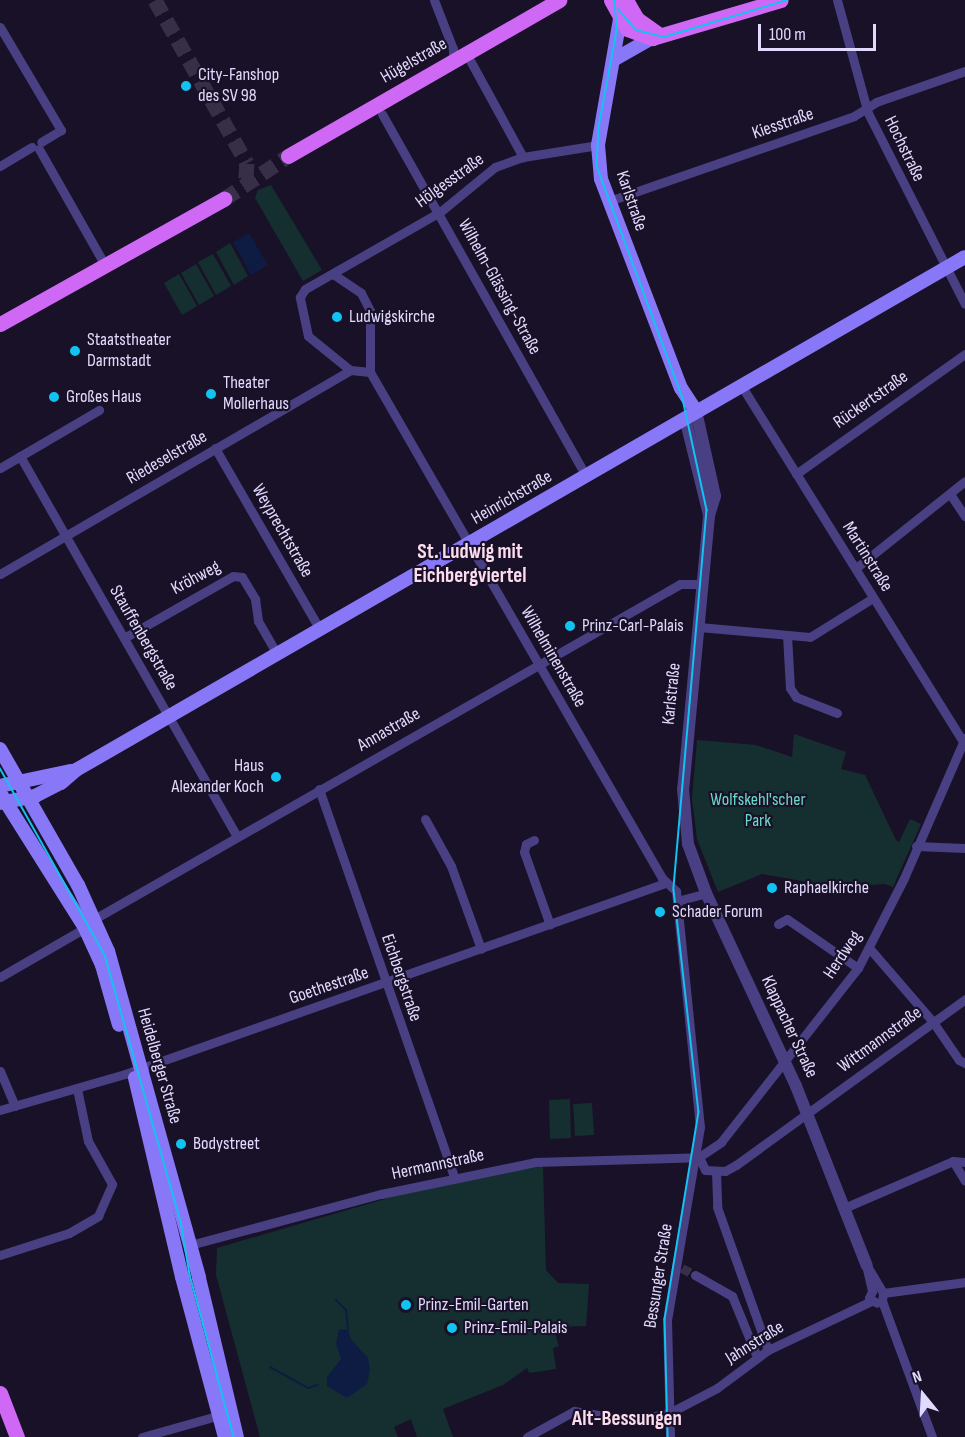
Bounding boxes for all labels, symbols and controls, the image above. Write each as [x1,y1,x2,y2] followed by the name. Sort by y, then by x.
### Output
[761,12,880,50] scale bar
[769,24,806,45] text: 100 m
[377,33,451,89] street label: Hügelstraße
[198,65,279,107] place label: City-Fanshop des SV 98
[179,79,193,93] marker: City-Fanshop des SV 98
[749,103,817,145] street label: Kiesstraße
[879,113,929,185] street label: Hochstraße
[412,149,488,213] street label: Hölgesstraße
[611,168,651,234] street label: Karlstraße
[453,215,545,359] street label: Wilhelm-Glässing-Straße
[349,306,435,328] place label: Ludwigskirche
[330,310,344,324] marker: Ludwigskirche
[87,330,171,372] place label: Staatstheater Darmstadt
[68,344,82,358] marker: Staatstheater Darmstadt
[830,366,912,434] street label: Rückertstraße
[223,373,289,416] place label: Theater Mollerhaus
[66,386,142,408] place label: Großes Haus
[204,387,218,401] marker: Theater Mollerhaus
[47,390,61,404] marker: Großes Haus
[123,426,211,490] street label: Riedeselstraße
[468,466,556,530] street label: Heinrichstraße
[247,481,317,581] street label: Weyprechtstraße
[837,518,897,596] street label: Martinstraße
[413,539,527,589] district label: St. Ludwig mit Eichbergviertel
[168,556,224,600] street label: Kröhweg
[104,582,182,694] street label: Stauffenbergstraße
[515,603,591,711] street label: Wilhelminenstraße
[582,615,684,637] place label: Prinz-Carl-Palais
[563,619,577,633] marker: Prinz-Carl-Palais
[658,662,686,726] street label: Karlstraße
[354,703,424,757] street label: Annastraße
[171,756,264,798] place label: Haus Alexander Koch
[269,770,283,784] marker: Haus Alexander Koch
[710,790,806,832] park label: Wolfskehl'scher Park
[784,877,869,899] place label: Raphaelkirche
[765,881,779,895] marker: Raphaelkirche
[672,901,763,923] place label: Schader Forum
[653,905,667,919] marker: Schader Forum
[819,927,867,983] street label: Herdweg
[376,932,426,1024] street label: Eichbergstraße
[286,962,372,1010] street label: Goethestraße
[756,972,822,1082] street label: Klappacher Straße
[834,1002,926,1078] street label: Wittmannstraße
[132,1006,186,1126] street label: Heidelberger Straße
[193,1133,260,1155] place label: Bodystreet
[174,1137,188,1151] marker: Bodystreet
[390,1145,486,1185] street label: Hermannstraße
[640,1222,678,1330] street label: Bessunger Straße
[418,1294,529,1316] place label: Prinz-Emil-Garten
[399,1298,413,1312] marker: Prinz-Emil-Garten
[464,1317,568,1339] place label: Prinz-Emil-Palais
[722,1317,788,1369] street label: Jahnstraße
[445,1321,459,1335] marker: Prinz-Emil-Palais
[893,1365,953,1425] north arrow
[910,1367,924,1388] text: N
[572,1406,682,1432] district label: Alt-Bessungen

